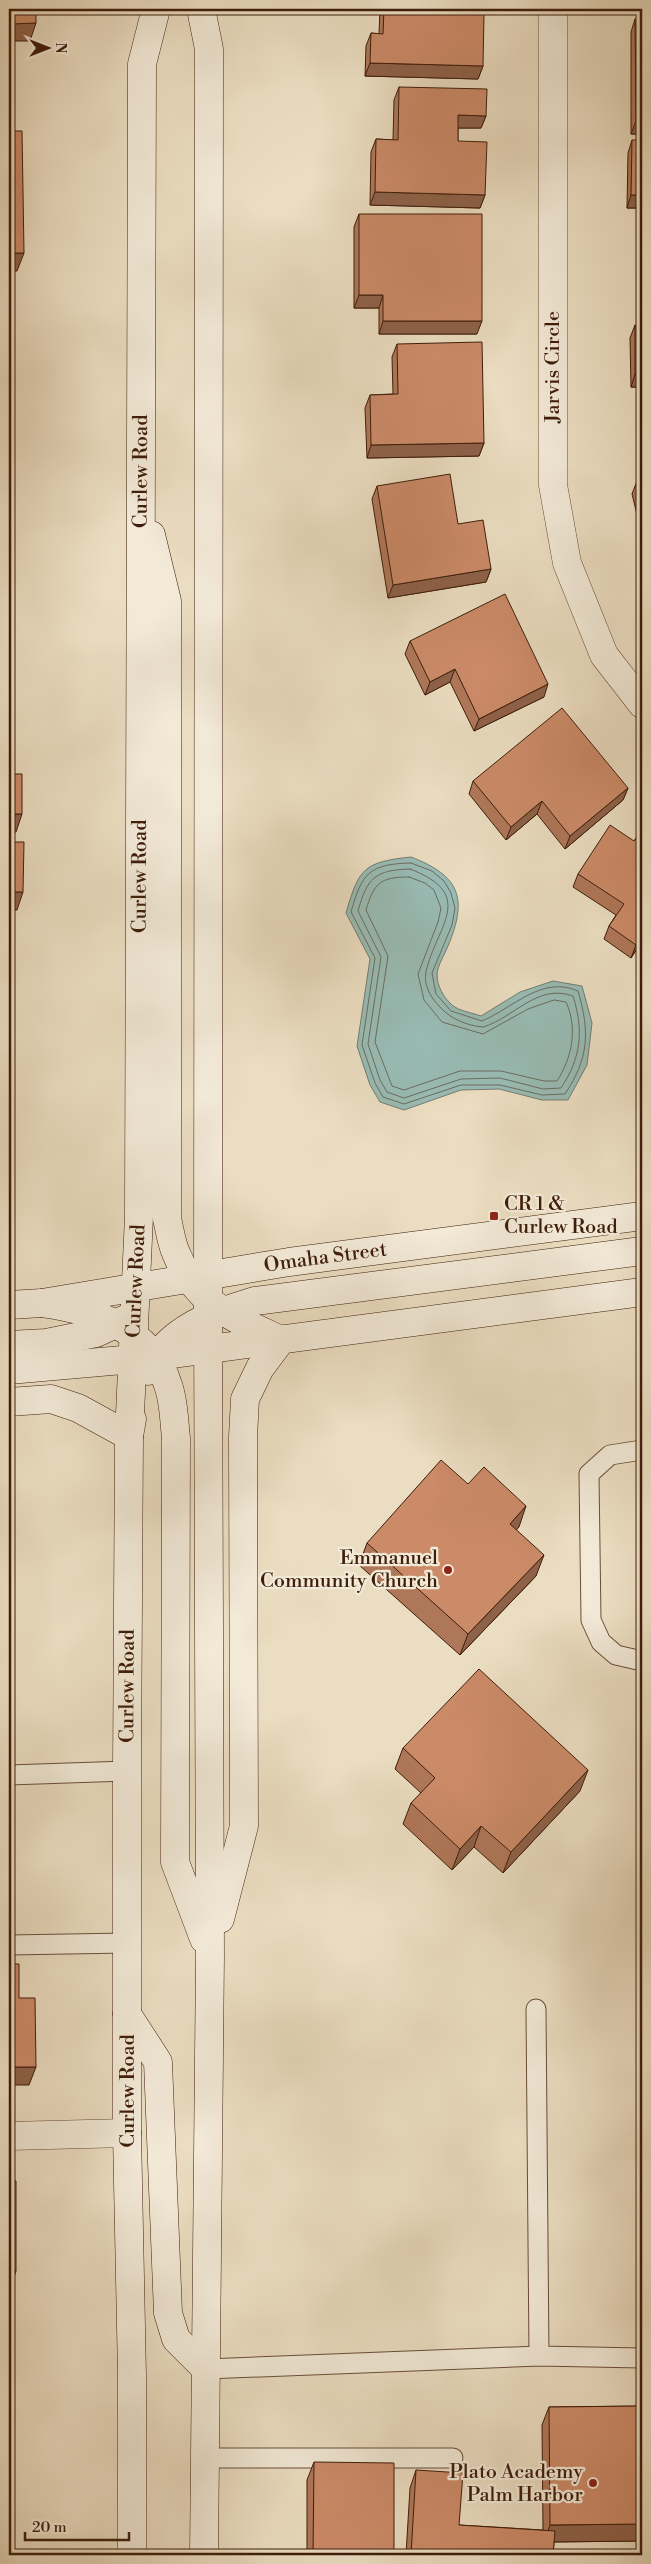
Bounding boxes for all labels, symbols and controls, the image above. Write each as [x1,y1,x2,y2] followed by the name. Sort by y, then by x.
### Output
[22,22,72,72] north arrow
[51,42,69,54] text: N
[541,311,566,424] street label: Jarvis Circle
[128,414,154,528] street label: Curlew Road
[127,819,153,933] street label: Curlew Road
[504,1192,618,1240] place label: CR 1 & Curlew Road
[488,1210,500,1222] marker: CR 1 & Curlew Road
[121,1223,151,1339] street label: Curlew Road
[262,1237,388,1278] street label: Omaha Street
[260,1546,438,1594] place label: Emmanuel Community Church
[442,1564,454,1576] marker: Emmanuel Community Church
[115,1628,140,1743] street label: Curlew Road
[116,2034,141,2148] street label: Curlew Road
[449,2460,583,2508] place label: Plato Academy Palm Harbor
[587,2477,599,2489] marker: Plato Academy Palm Harbor
[25,2509,129,2541] scale bar
[32,2518,67,2537] text: 20 m

